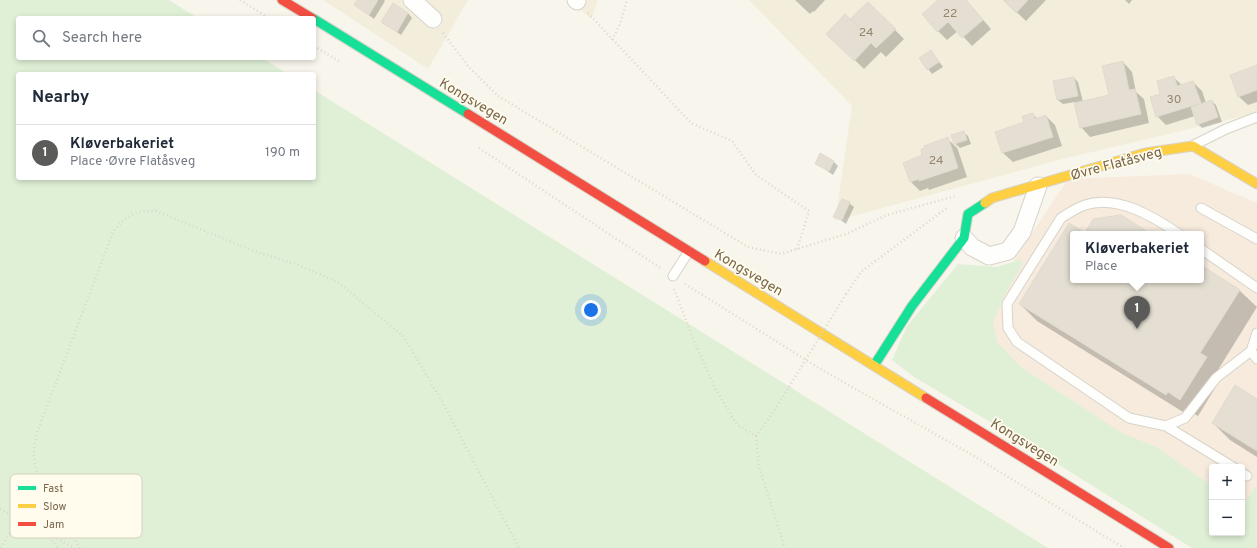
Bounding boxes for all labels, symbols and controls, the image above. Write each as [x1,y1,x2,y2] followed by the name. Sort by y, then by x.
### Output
[943,6,957,22] house number: 22
[16,16,316,60] search box
[859,25,873,41] house number: 24
[30,27,52,49] icon: search
[62,29,142,48] text: Search here
[436,75,511,129] street label: Kongsvegen
[32,87,89,109] text: Nearby
[1167,92,1181,108] house number: 30
[70,135,174,154] text: Kløverbakeriet
[1069,144,1164,185] street label: Øvre Flatåsveg
[42,145,48,161] text: 1
[265,145,300,161] text: 190 m
[929,153,943,169] house number: 24
[70,154,195,170] text: Place · Øvre Flatåsveg
[1070,231,1204,283] popup
[1085,240,1189,259] text: Kløverbakeriet
[711,246,786,300] street label: Kongsvegen
[1085,259,1117,275] text: Place
[1124,296,1150,329] pin: 1
[581,300,601,320] your location
[987,416,1061,471] street label: Kongsvegen
[1209,464,1245,536] map controls
[1209,464,1245,500] button: +
[10,474,142,538] legend
[43,482,63,496] text: Fast
[43,500,66,514] text: Slow
[1209,500,1245,536] button: −
[43,518,64,532] text: Jam

